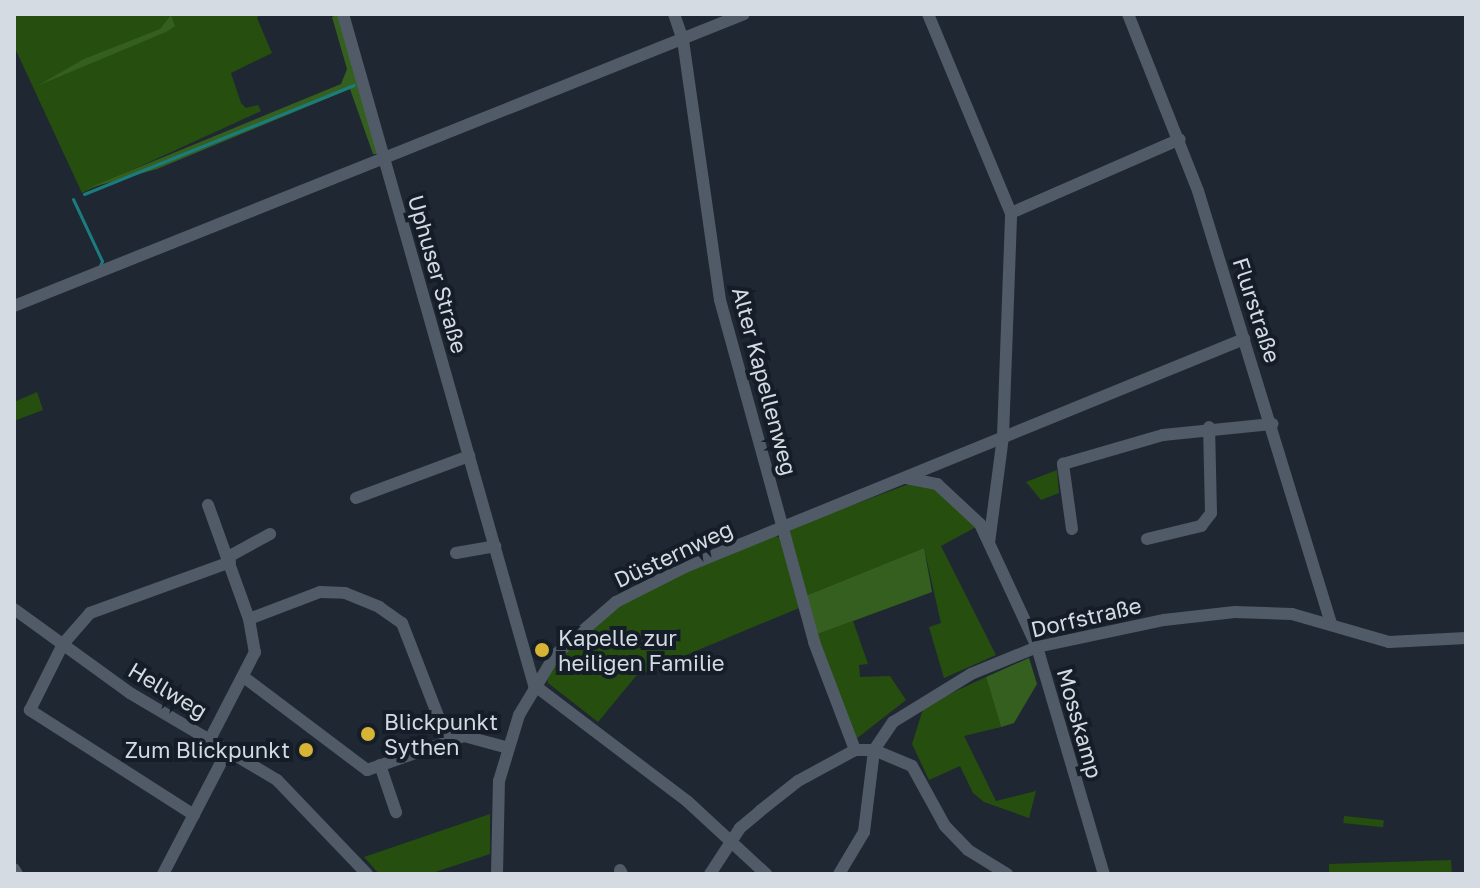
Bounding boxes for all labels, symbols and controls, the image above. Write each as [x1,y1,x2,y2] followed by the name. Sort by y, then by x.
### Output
[403,192,473,356] street label: Uphuser Straße
[1228,254,1286,366] street label: Flurstraße
[727,284,803,478] street label: Alter Kapellenweg
[610,515,736,593] street label: Düsternweg
[1028,591,1144,643] street label: Dorfstraße
[558,624,725,676] place label: Kapelle zur heiligen Familie
[533,641,551,659] marker: Kapelle zur heiligen Familie
[124,656,212,724] street label: Hellweg
[1052,665,1108,781] street label: Mosskamp
[384,708,498,760] place label: Blickpunkt Sythen
[359,725,377,743] marker: Blickpunkt Sythen
[125,737,290,763] place label: Zum Blickpunkt
[297,741,315,759] marker: Zum Blickpunkt

